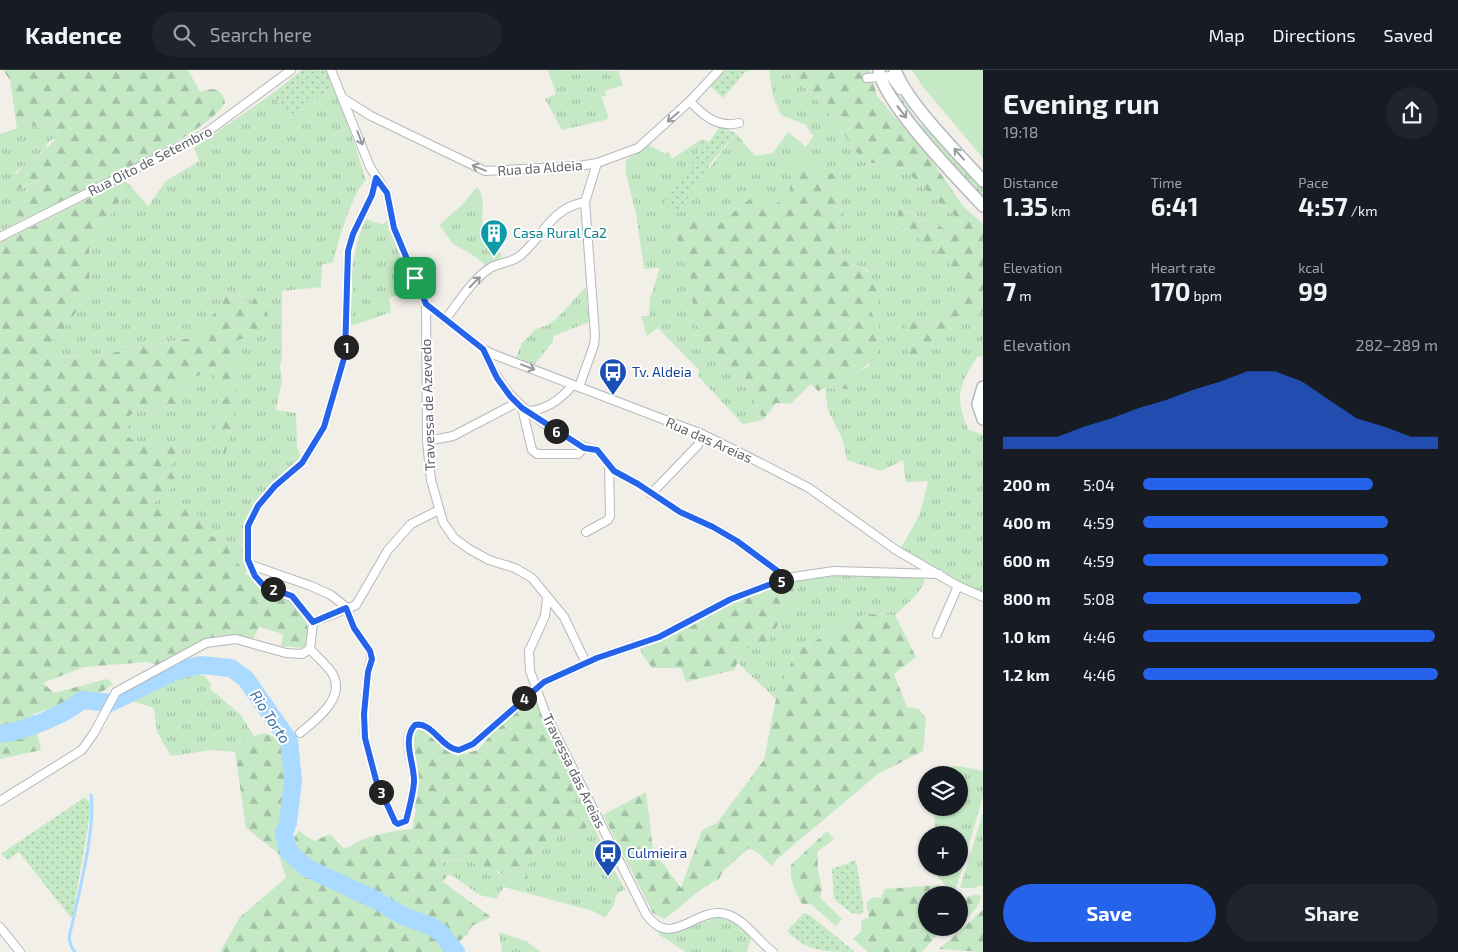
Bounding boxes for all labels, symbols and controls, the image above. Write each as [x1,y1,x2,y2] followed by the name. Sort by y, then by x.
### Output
[152,12,502,57] search box
[25,20,122,49] text: Kadence
[170,21,198,49] icon: search
[210,23,312,46] text: Search here
[1208,24,1245,46] text: Map
[1273,24,1356,46] text: Directions
[1384,24,1433,46] text: Saved
[1003,86,1160,120] text: Evening run
[1386,87,1438,139] button: share
[897,105,907,119] one-way arrow
[666,111,679,123] one-way arrow
[85,122,215,199] street label: Rua Oito de Setembro
[1003,122,1038,141] text: 19:18
[356,130,365,145] one-way arrow
[954,148,965,161] one-way arrow
[497,156,583,179] street label: Rua da Aldeia
[472,163,487,172] one-way arrow
[1003,174,1058,191] text: Distance
[1151,174,1182,191] text: Time
[1298,174,1328,191] text: Pace
[1003,191,1048,221] text: 1.35
[1151,191,1199,221] text: 6:41
[1298,191,1348,221] text: 4:57
[1048,202,1070,219] text: km
[1348,202,1377,219] text: /km
[479,218,509,257] building icon: Casa Rural Ca2
[513,224,607,241] place label: Casa Rural Ca2
[394,257,436,299] pin
[1003,259,1062,276] text: Elevation
[1151,259,1215,276] text: Heart rate
[1298,259,1324,276] text: kcal
[401,264,429,292] icon: arrive
[469,276,482,288] one-way arrow
[1003,276,1016,306] text: 7
[1151,276,1190,306] text: 170
[1298,276,1328,306] text: 99
[1016,287,1032,304] text: m
[1190,287,1222,304] text: bpm
[334,334,358,360] pin: 1
[1003,335,1071,354] text: Elevation
[1355,335,1438,354] text: 282–289 m
[417,338,438,472] street label: Travessa de Azevedo
[343,339,350,356] text: 1
[598,357,628,396] bus stop icon: Tv. Aldeia
[519,363,535,372] one-way arrow
[632,363,692,380] place label: Tv. Aldeia
[663,413,755,466] street label: Rua das Areias
[544,418,568,444] pin: 6
[552,423,561,440] text: 6
[1003,475,1050,494] text: 200 m
[1083,475,1115,494] text: 5:04
[1003,513,1051,532] text: 400 m
[1083,513,1114,532] text: 4:59
[1003,551,1050,570] text: 600 m
[1083,551,1114,570] text: 4:59
[768,568,794,594] pin: 5
[778,573,785,590] text: 5
[260,576,286,602] pin: 2
[269,581,278,598] text: 2
[1003,589,1051,608] text: 800 m
[1083,589,1115,608] text: 5:08
[1003,627,1050,646] text: 1.0 km
[1083,627,1116,646] text: 4:46
[1003,665,1050,684] text: 1.2 km
[1083,665,1116,684] text: 4:46
[247,686,295,747] water label: Rio Torto
[512,686,536,710] pin: 4
[520,690,529,707] text: 4
[539,711,610,831] street label: Travessa das Areias
[918,766,968,936] map controls
[918,766,968,816] button: layers
[368,780,394,804] pin: 3
[378,784,385,801] text: 3
[918,826,968,876] button: +
[593,838,623,877] bus stop icon: Culmieira
[627,844,687,861] place label: Culmieira
[1003,884,1216,942] button: Save
[1226,884,1438,942] button: Share
[918,886,968,936] button: −

